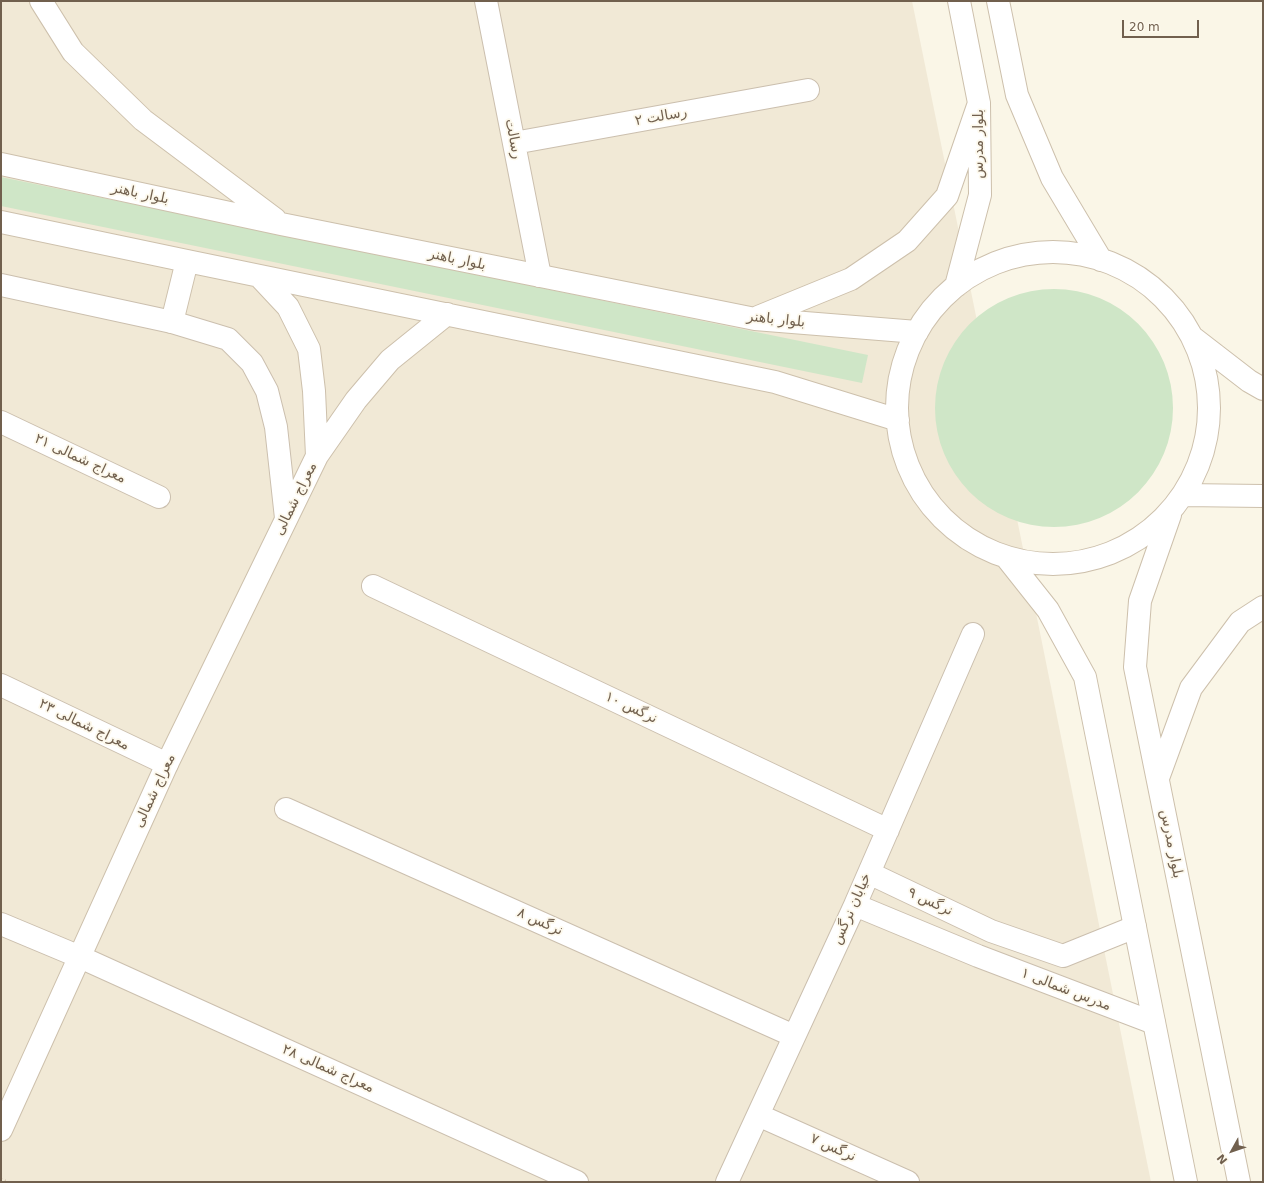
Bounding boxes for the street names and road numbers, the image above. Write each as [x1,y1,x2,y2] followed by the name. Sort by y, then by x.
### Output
[634,104,688,130] street label: رسالت ۲
[971,109,987,179] street label: بلوار مدرس
[501,117,525,161] street label: رسالت
[110,180,170,208] street label: بلوار باهنر
[427,246,487,274] street label: بلوار باهنر
[746,309,806,331] street label: بلوار باهنر
[32,430,128,488] street label: معراج شمالی ۲۱
[271,460,321,538] street label: معراج شمالی
[602,689,660,727] street label: نرگس ۱۰
[36,696,132,754] street label: معراج شمالی ۲۳
[131,751,179,831] street label: معراج شمالی
[1156,808,1186,880] street label: بلوار مدرس
[829,871,875,947] street label: خیابان نرگس
[905,884,955,920] street label: نرگس ۹
[515,905,565,939] street label: نرگس ۸
[1019,965,1113,1015] street label: مدرس شمالی ۱
[279,1041,377,1097] street label: معراج شمالی ۲۸
[808,1131,858,1165] street label: نرگس ۷

